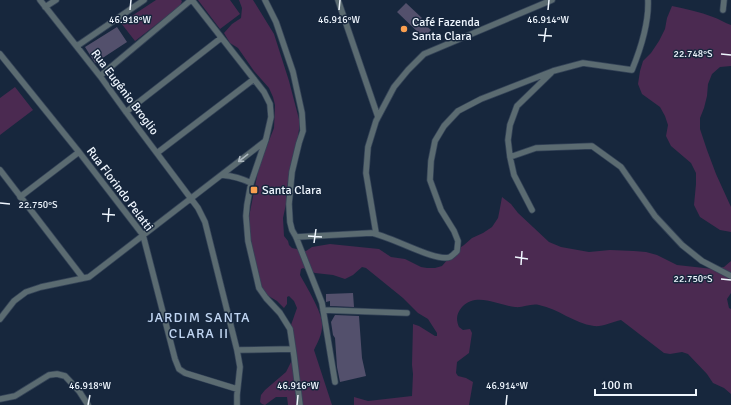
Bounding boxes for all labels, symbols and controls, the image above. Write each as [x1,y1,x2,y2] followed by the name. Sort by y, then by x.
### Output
[109,14,151,26] text: 46.918°W
[318,14,360,26] text: 46.916°W
[527,14,569,26] text: 46.914°W
[412,15,480,44] place label: Café Fazenda Santa Clara
[399,24,409,34] marker: Café Fazenda Santa Clara
[88,47,162,138] street label: Rua Eugênio Broglio
[674,48,713,60] text: 22.748°S
[83,144,156,234] street label: Rua Florindo Pelatti
[238,154,249,163] one-way arrow
[262,183,322,198] place label: Santa Clara
[249,185,259,195] marker: Santa Clara
[19,199,58,211] text: 22.750°S
[674,273,713,285] text: 22.750°S
[148,309,250,342] district label: JARDIM SANTA CLARA II
[595,371,696,397] scale bar
[601,378,633,393] text: 100 m
[69,380,111,392] text: 46.918°W
[277,380,319,392] text: 46.916°W
[486,380,528,392] text: 46.914°W

